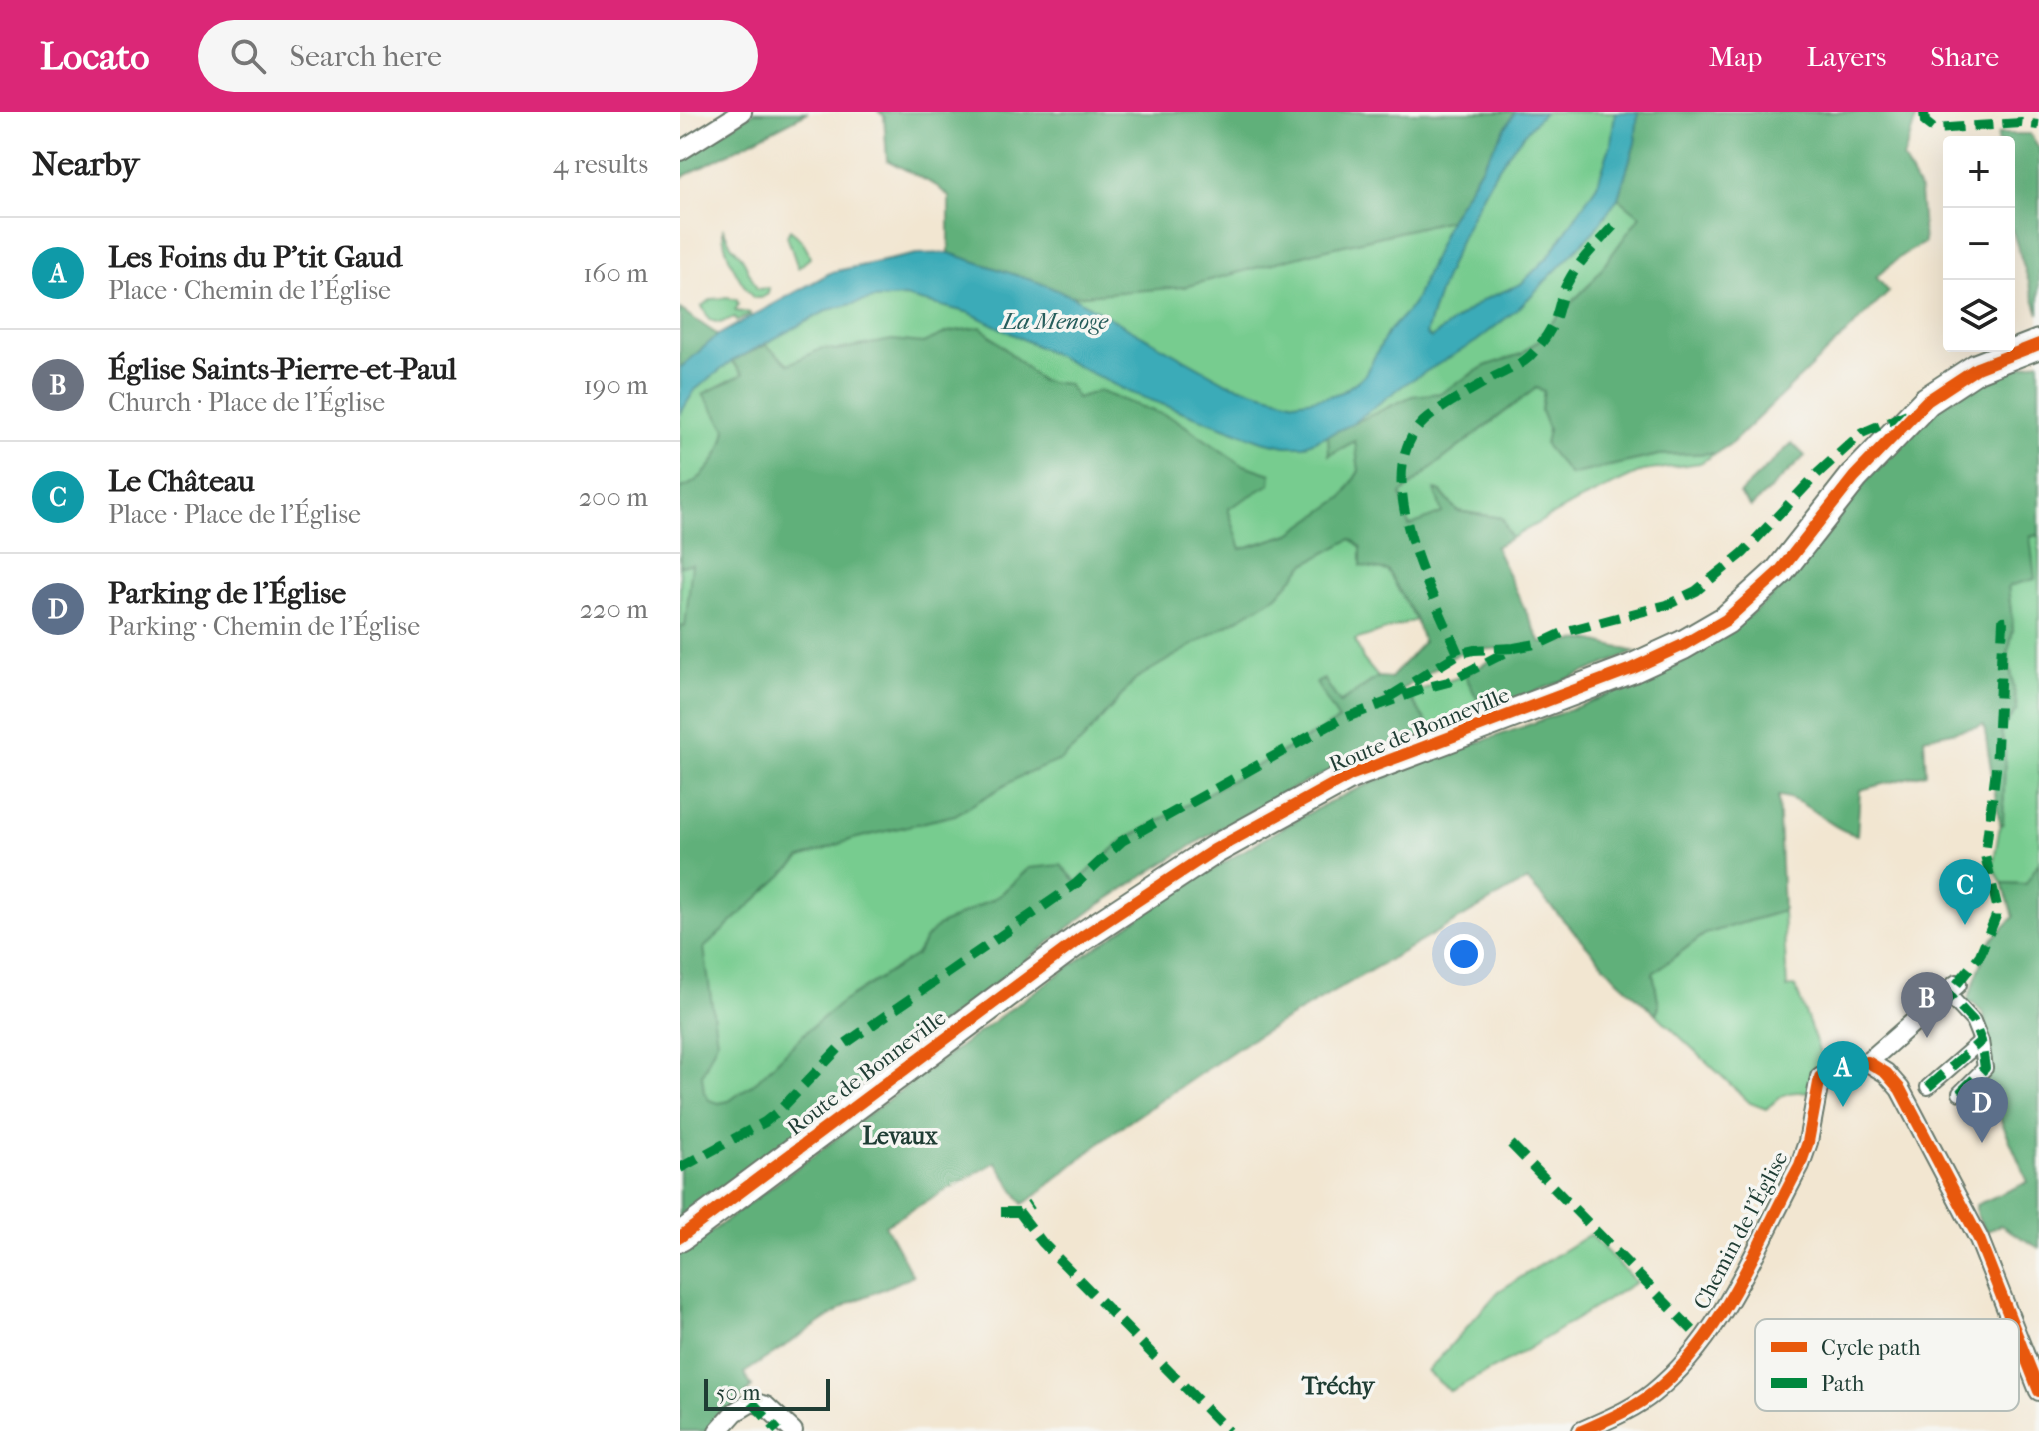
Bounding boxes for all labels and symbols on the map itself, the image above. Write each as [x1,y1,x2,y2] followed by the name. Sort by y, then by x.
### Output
[1000,307,1109,335] water label: La Menoge
[1326,682,1513,778] street label: Route de Bonneville
[1939,859,1991,925] pin: C
[1444,934,1484,974] your location
[1901,972,1953,1038] pin: B
[782,1005,951,1141] street label: Route de Bonneville
[1817,1041,1869,1107] pin: A
[1956,1077,2008,1143] pin: D
[862,1122,938,1150] district label: Levaux
[1687,1146,1794,1314] street label: Chemin de l'Église
[1755,1319,2019,1411] legend
[1821,1335,1921,1361] text: Cycle path
[1821,1371,1865,1397] text: Path
[1301,1372,1375,1400] district label: Tréchy
[704,1375,830,1411] scale bar

